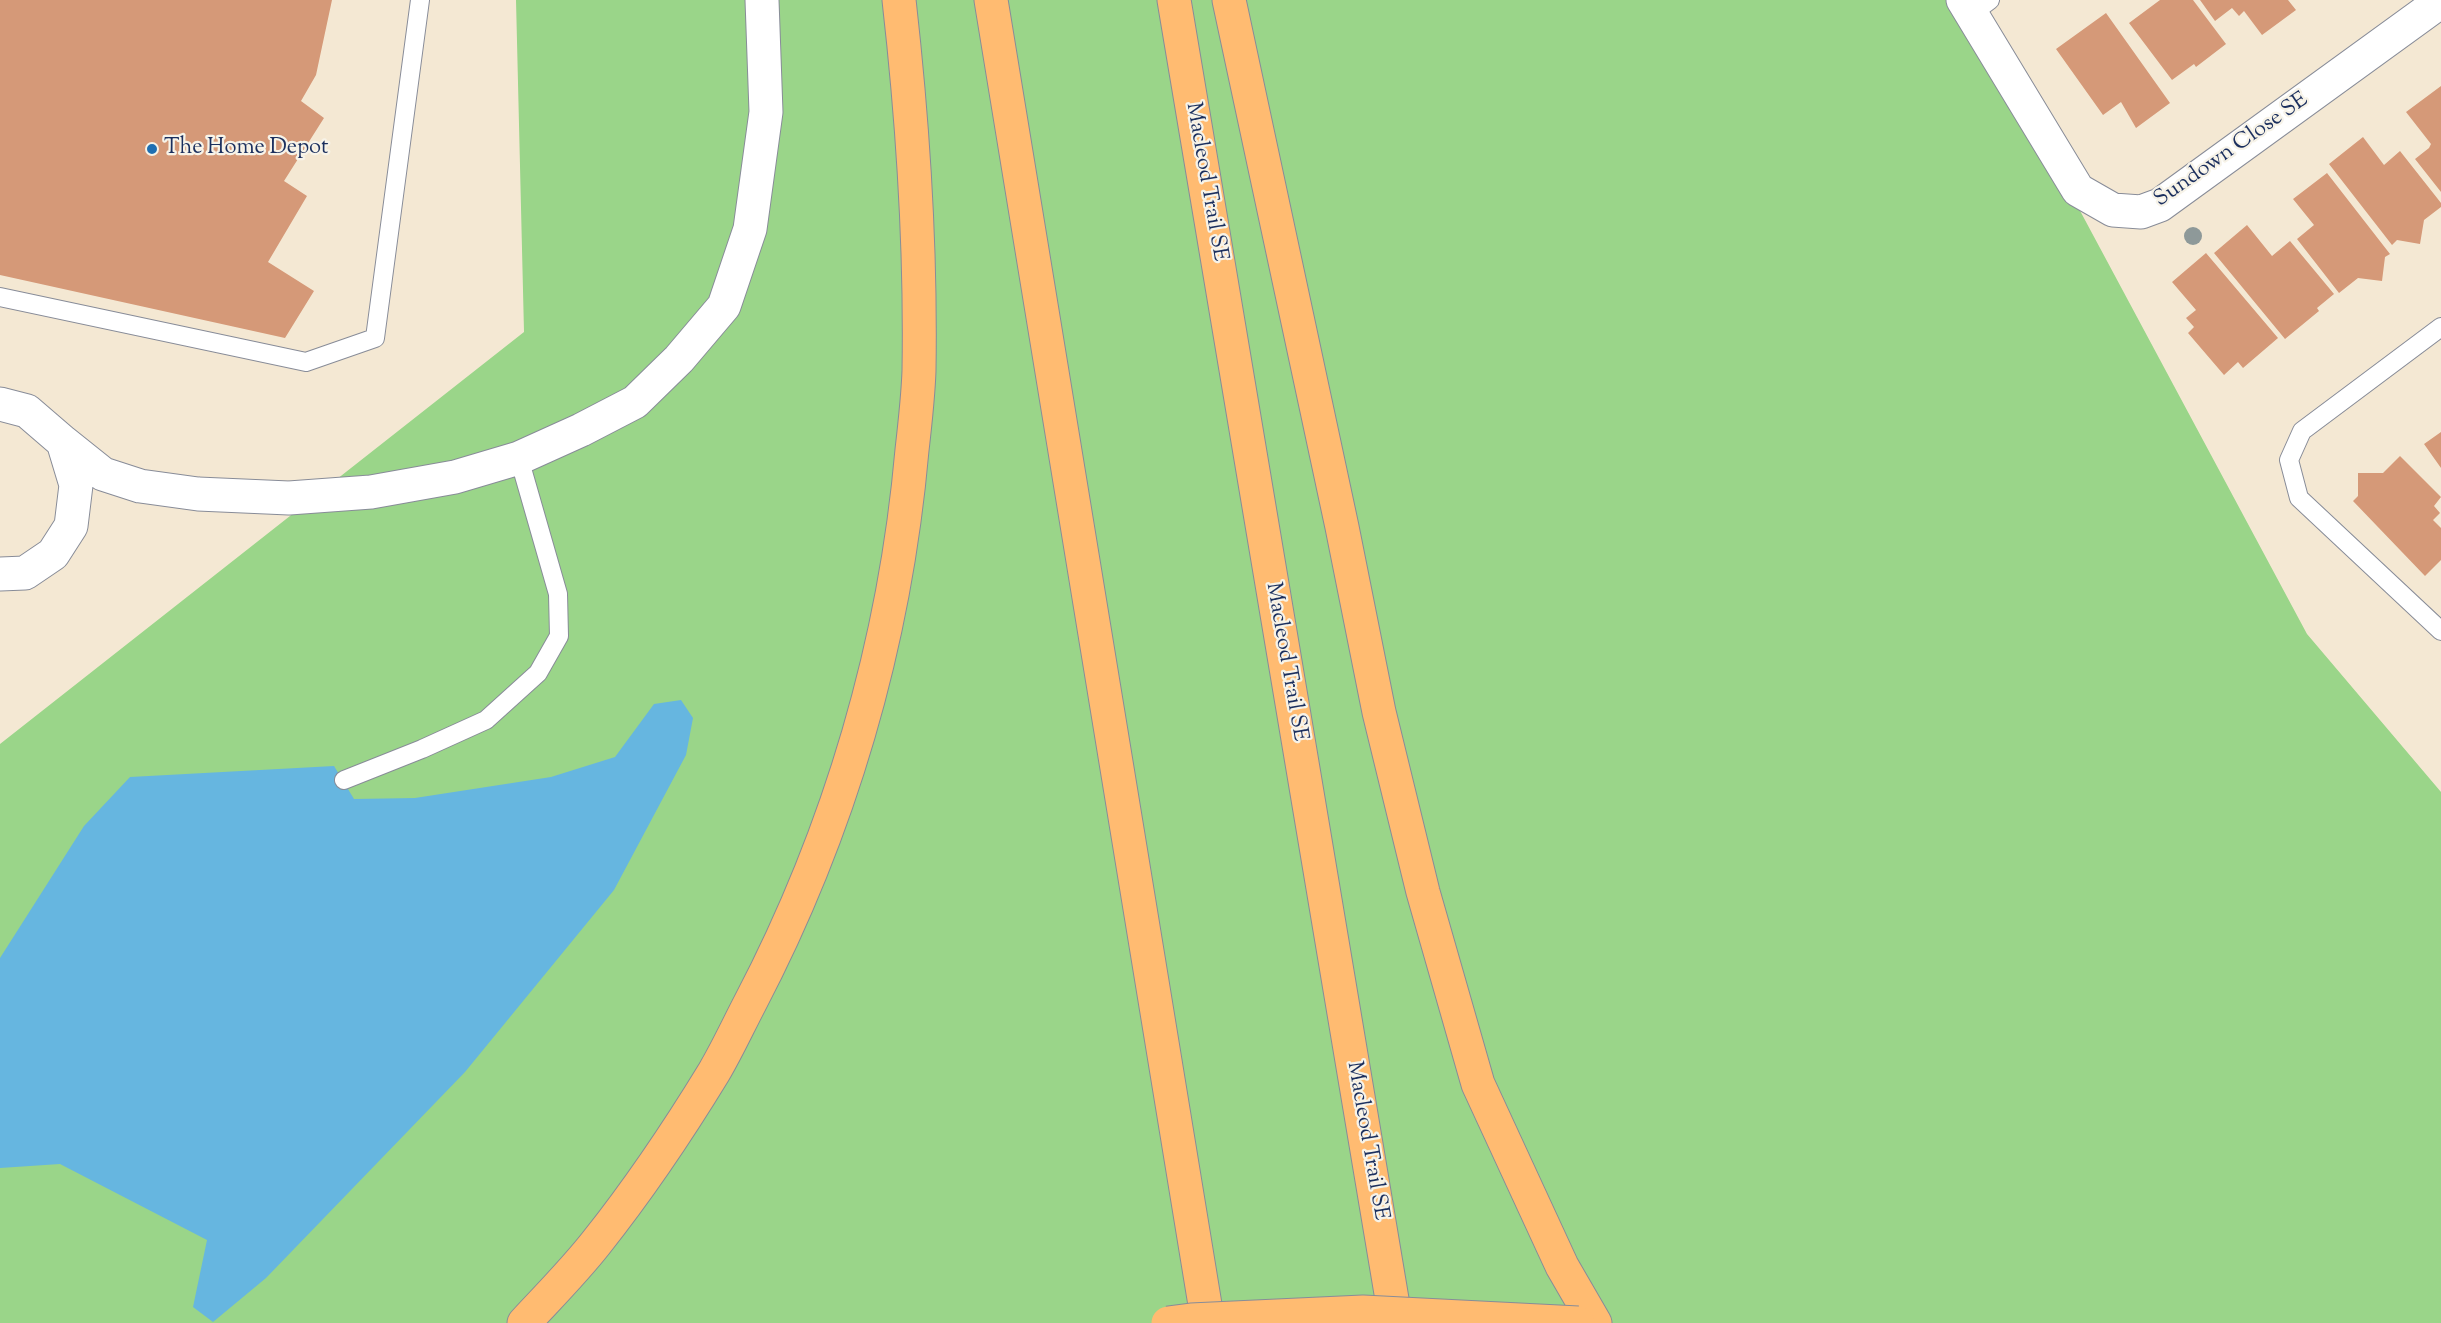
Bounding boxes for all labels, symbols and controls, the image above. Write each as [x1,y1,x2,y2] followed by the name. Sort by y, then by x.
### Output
[2150,88,2314,214] street label: Sundown Close SE
[1178,101,1232,263] street label: Macleod Trail SE
[164,136,329,162] place label: The Home Depot
[145,142,159,156] marker: The Home Depot
[1258,581,1312,743] street label: Macleod Trail SE
[1339,1060,1393,1222] street label: Macleod Trail SE

